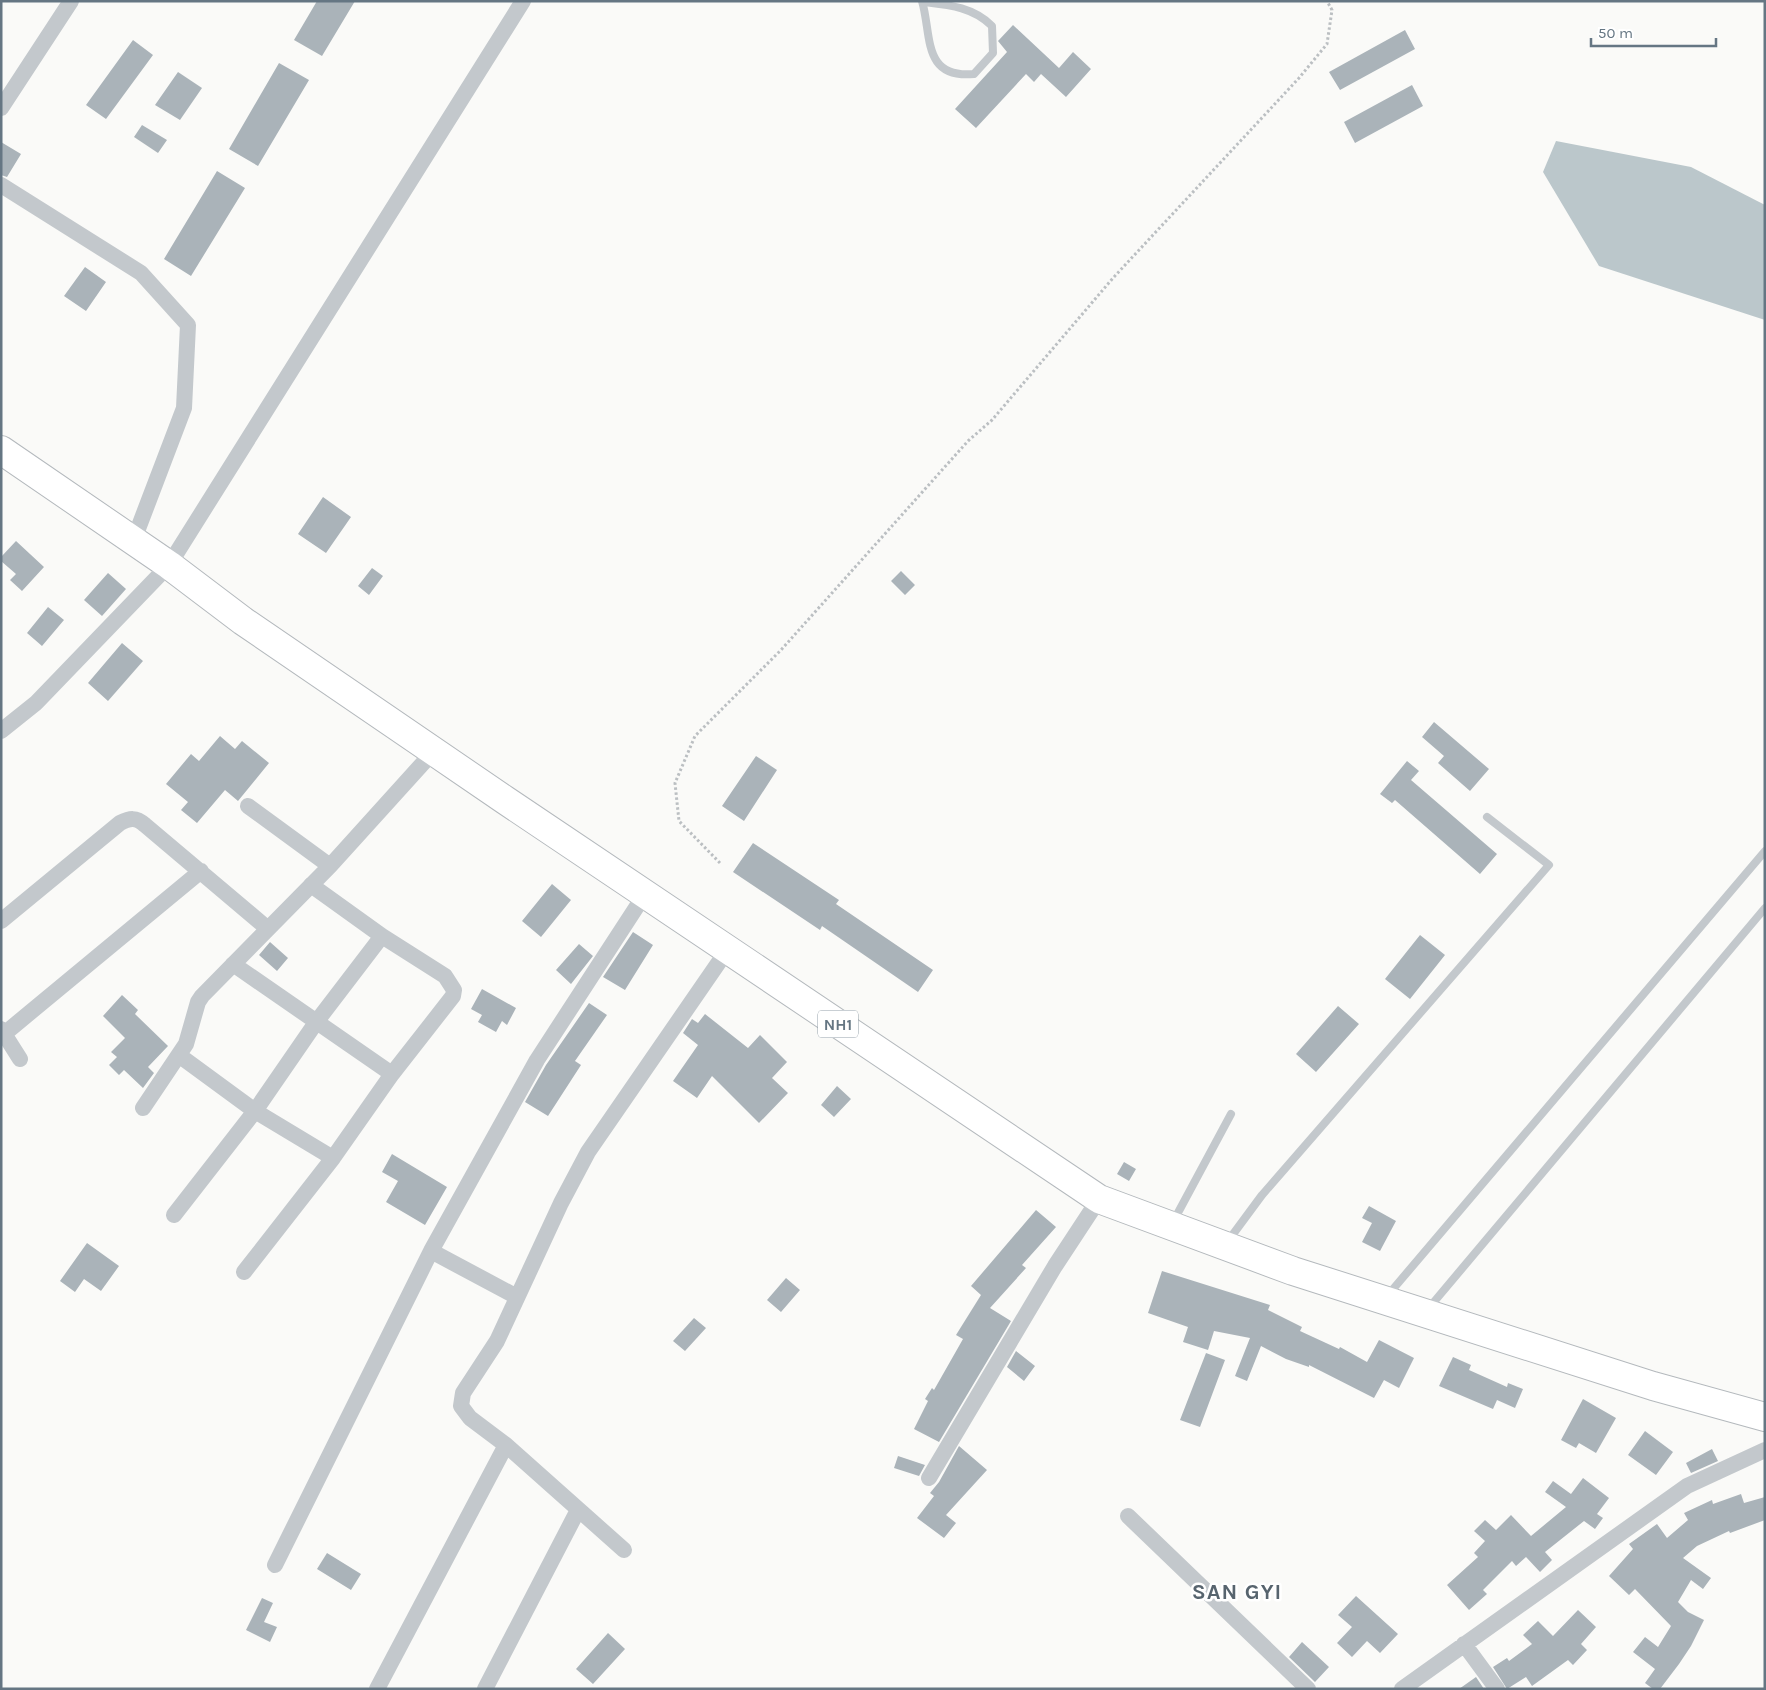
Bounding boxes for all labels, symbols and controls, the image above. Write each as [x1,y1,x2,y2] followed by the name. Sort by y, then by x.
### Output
[1591,15,1716,47] scale bar
[1598,24,1633,42] text: 50 m
[818,1011,858,1038] road number: NH1
[1192,1579,1282,1605] district label: SAN GYI

